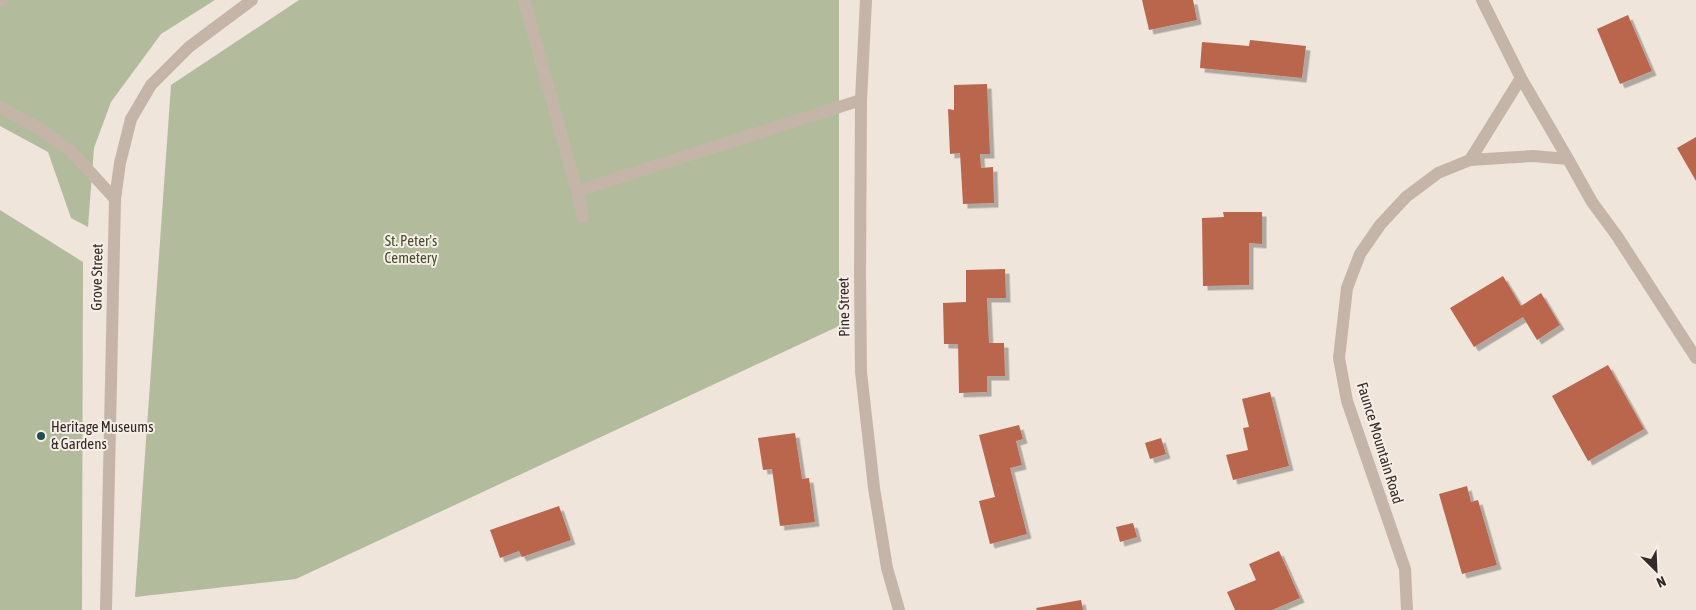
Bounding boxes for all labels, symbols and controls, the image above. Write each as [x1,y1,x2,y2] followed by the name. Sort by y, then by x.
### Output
[385,232,437,266] park label: St. Peter's Cemetery
[87,243,106,311] street label: Grove Street
[834,277,853,337] street label: Pine Street
[1354,380,1407,506] street label: Faunce Mountain Road
[51,418,153,452] place label: Heritage Museums & Gardens
[35,430,47,442] marker: Heritage Museums & Gardens
[1631,545,1681,595] north arrow
[1654,573,1668,591] text: N

